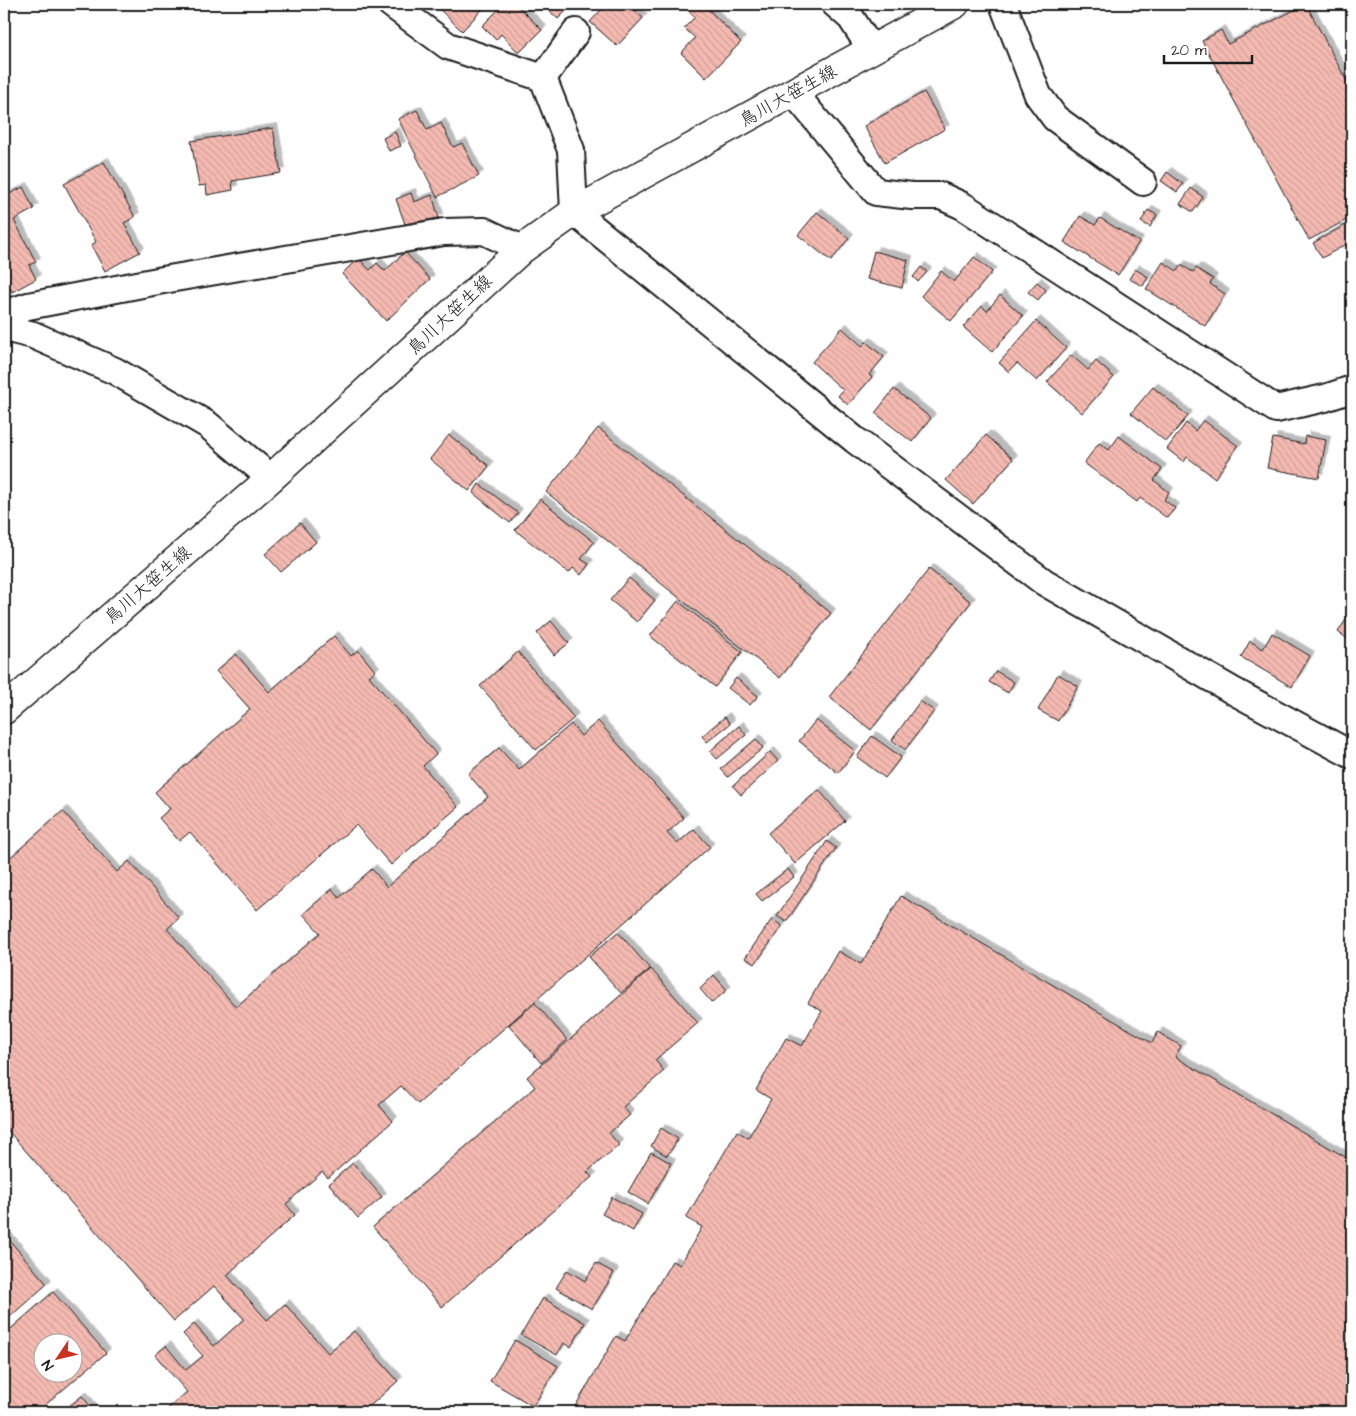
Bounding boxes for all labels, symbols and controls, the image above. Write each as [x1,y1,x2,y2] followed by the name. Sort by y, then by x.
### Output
[1164,32,1251,64] scale bar
[1171,40,1207,61] text: 20 m
[735,59,841,133] street label: 鳥川大笹生線
[402,269,498,361] street label: 鳥川大笹生線
[99,540,197,630] street label: 鳥川大笹生線
[32,1334,82,1384] north arrow
[37,1355,59,1374] text: N

